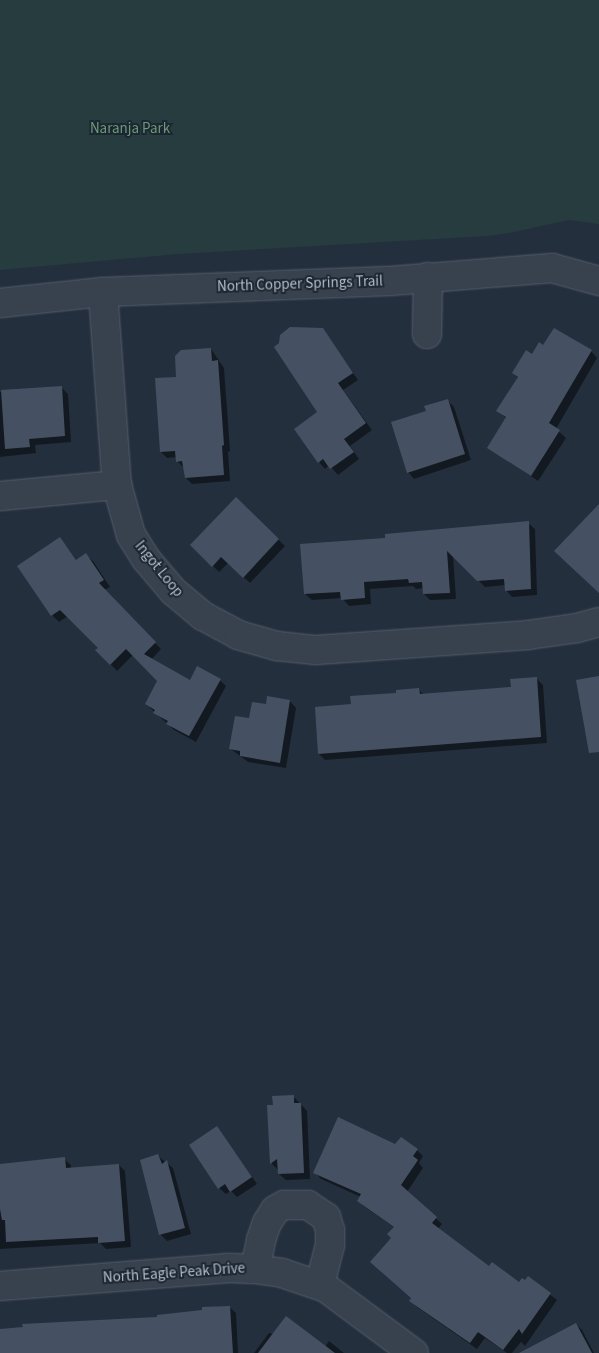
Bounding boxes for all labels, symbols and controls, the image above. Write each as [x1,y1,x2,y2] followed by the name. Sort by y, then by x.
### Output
[90,120,170,138] park label: Naranja Park
[217,272,383,296] street label: North Copper Springs Trail
[131,537,187,601] street label: Ingot Loop
[102,1259,246,1287] street label: North Eagle Peak Drive

